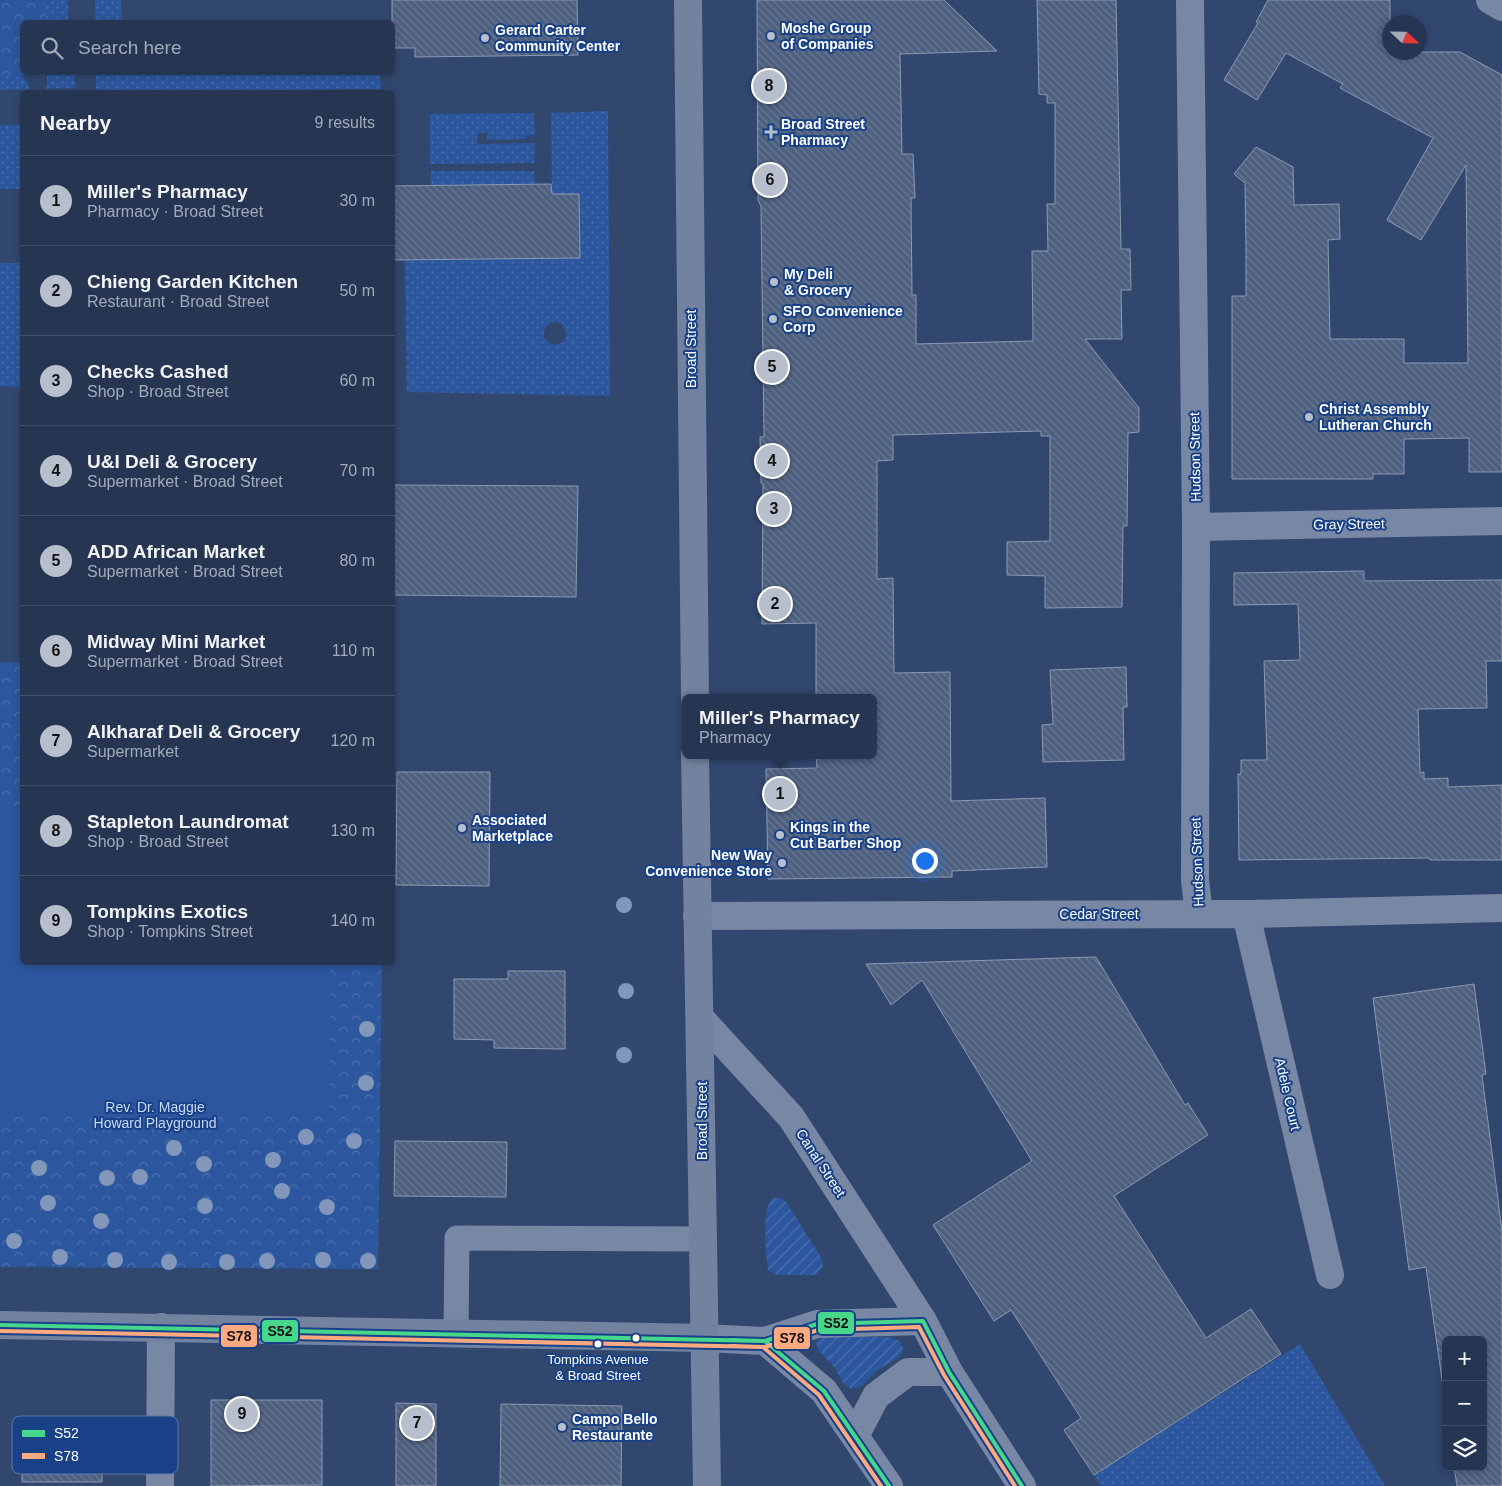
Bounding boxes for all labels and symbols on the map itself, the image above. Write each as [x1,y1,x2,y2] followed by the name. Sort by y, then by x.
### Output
[1382,15,1427,60] north arrow
[781,20,874,52] place label: Moshe Group of Companies
[495,22,621,54] place label: Gerard Carter Community Center
[765,30,777,42] marker: Moshe Group of Companies
[479,32,491,44] marker: Gerard Carter Community Center
[753,67,785,105] pin: 8
[781,116,865,148] place label: Broad Street Pharmacy
[765,126,777,138] marker: Broad Street Pharmacy
[754,161,786,199] pin: 6
[784,266,852,298] place label: My Deli & Grocery
[768,276,780,288] marker: My Deli & Grocery
[783,303,903,335] place label: SFO Convenience Corp
[683,310,699,388] street label: Broad Street
[767,313,779,325] marker: SFO Convenience Corp
[756,348,788,386] pin: 5
[1319,401,1432,433] place label: Christ Assembly Lutheran Church
[1303,411,1315,423] marker: Christ Assembly Lutheran Church
[1186,412,1204,502] street label: Hudson Street
[756,442,788,480] pin: 4
[758,490,790,528] pin: 3
[1313,515,1385,533] street label: Gray Street
[759,585,791,623] pin: 2
[764,775,796,813] pin: 1
[472,812,553,844] place label: Associated Marketplace
[1187,817,1207,907] street label: Hudson Street
[790,819,901,851] place label: Kings in the Cut Barber Shop
[456,822,468,834] marker: Associated Marketplace
[774,829,786,841] marker: Kings in the Cut Barber Shop
[645,847,772,879] place label: New Way Convenience Store
[912,848,938,874] your location
[776,857,788,869] marker: New Way Convenience Store
[1059,906,1139,922] street label: Cedar Street
[1272,1056,1304,1132] street label: Adele Court
[694,1082,710,1160] street label: Broad Street
[94,1099,216,1131] park label: Rev. Dr. Maggie Howard Playground
[793,1126,849,1200] street label: Canal Street
[817,1311,855,1335] line badge: S52
[824,1315,849,1331] text: S52
[261,1319,299,1343] line badge: S52
[268,1323,293,1339] text: S52
[220,1324,258,1348] line badge: S78
[773,1326,811,1350] line badge: S78
[227,1328,252,1344] text: S78
[780,1330,805,1346] text: S78
[631,1333,641,1343] unlabelled marker
[593,1339,603,1349] marker: Tompkins Avenue & Broad Street
[547,1352,649,1383] place label: Tompkins Avenue & Broad Street
[226,1395,258,1433] pin: 9
[401,1404,433,1442] pin: 7
[572,1411,658,1443] place label: Campo Bello Restaurante
[12,1416,178,1474] legend
[556,1421,568,1433] marker: Campo Bello Restaurante
[54,1425,79,1441] text: S52
[54,1448,79,1464] text: S78

